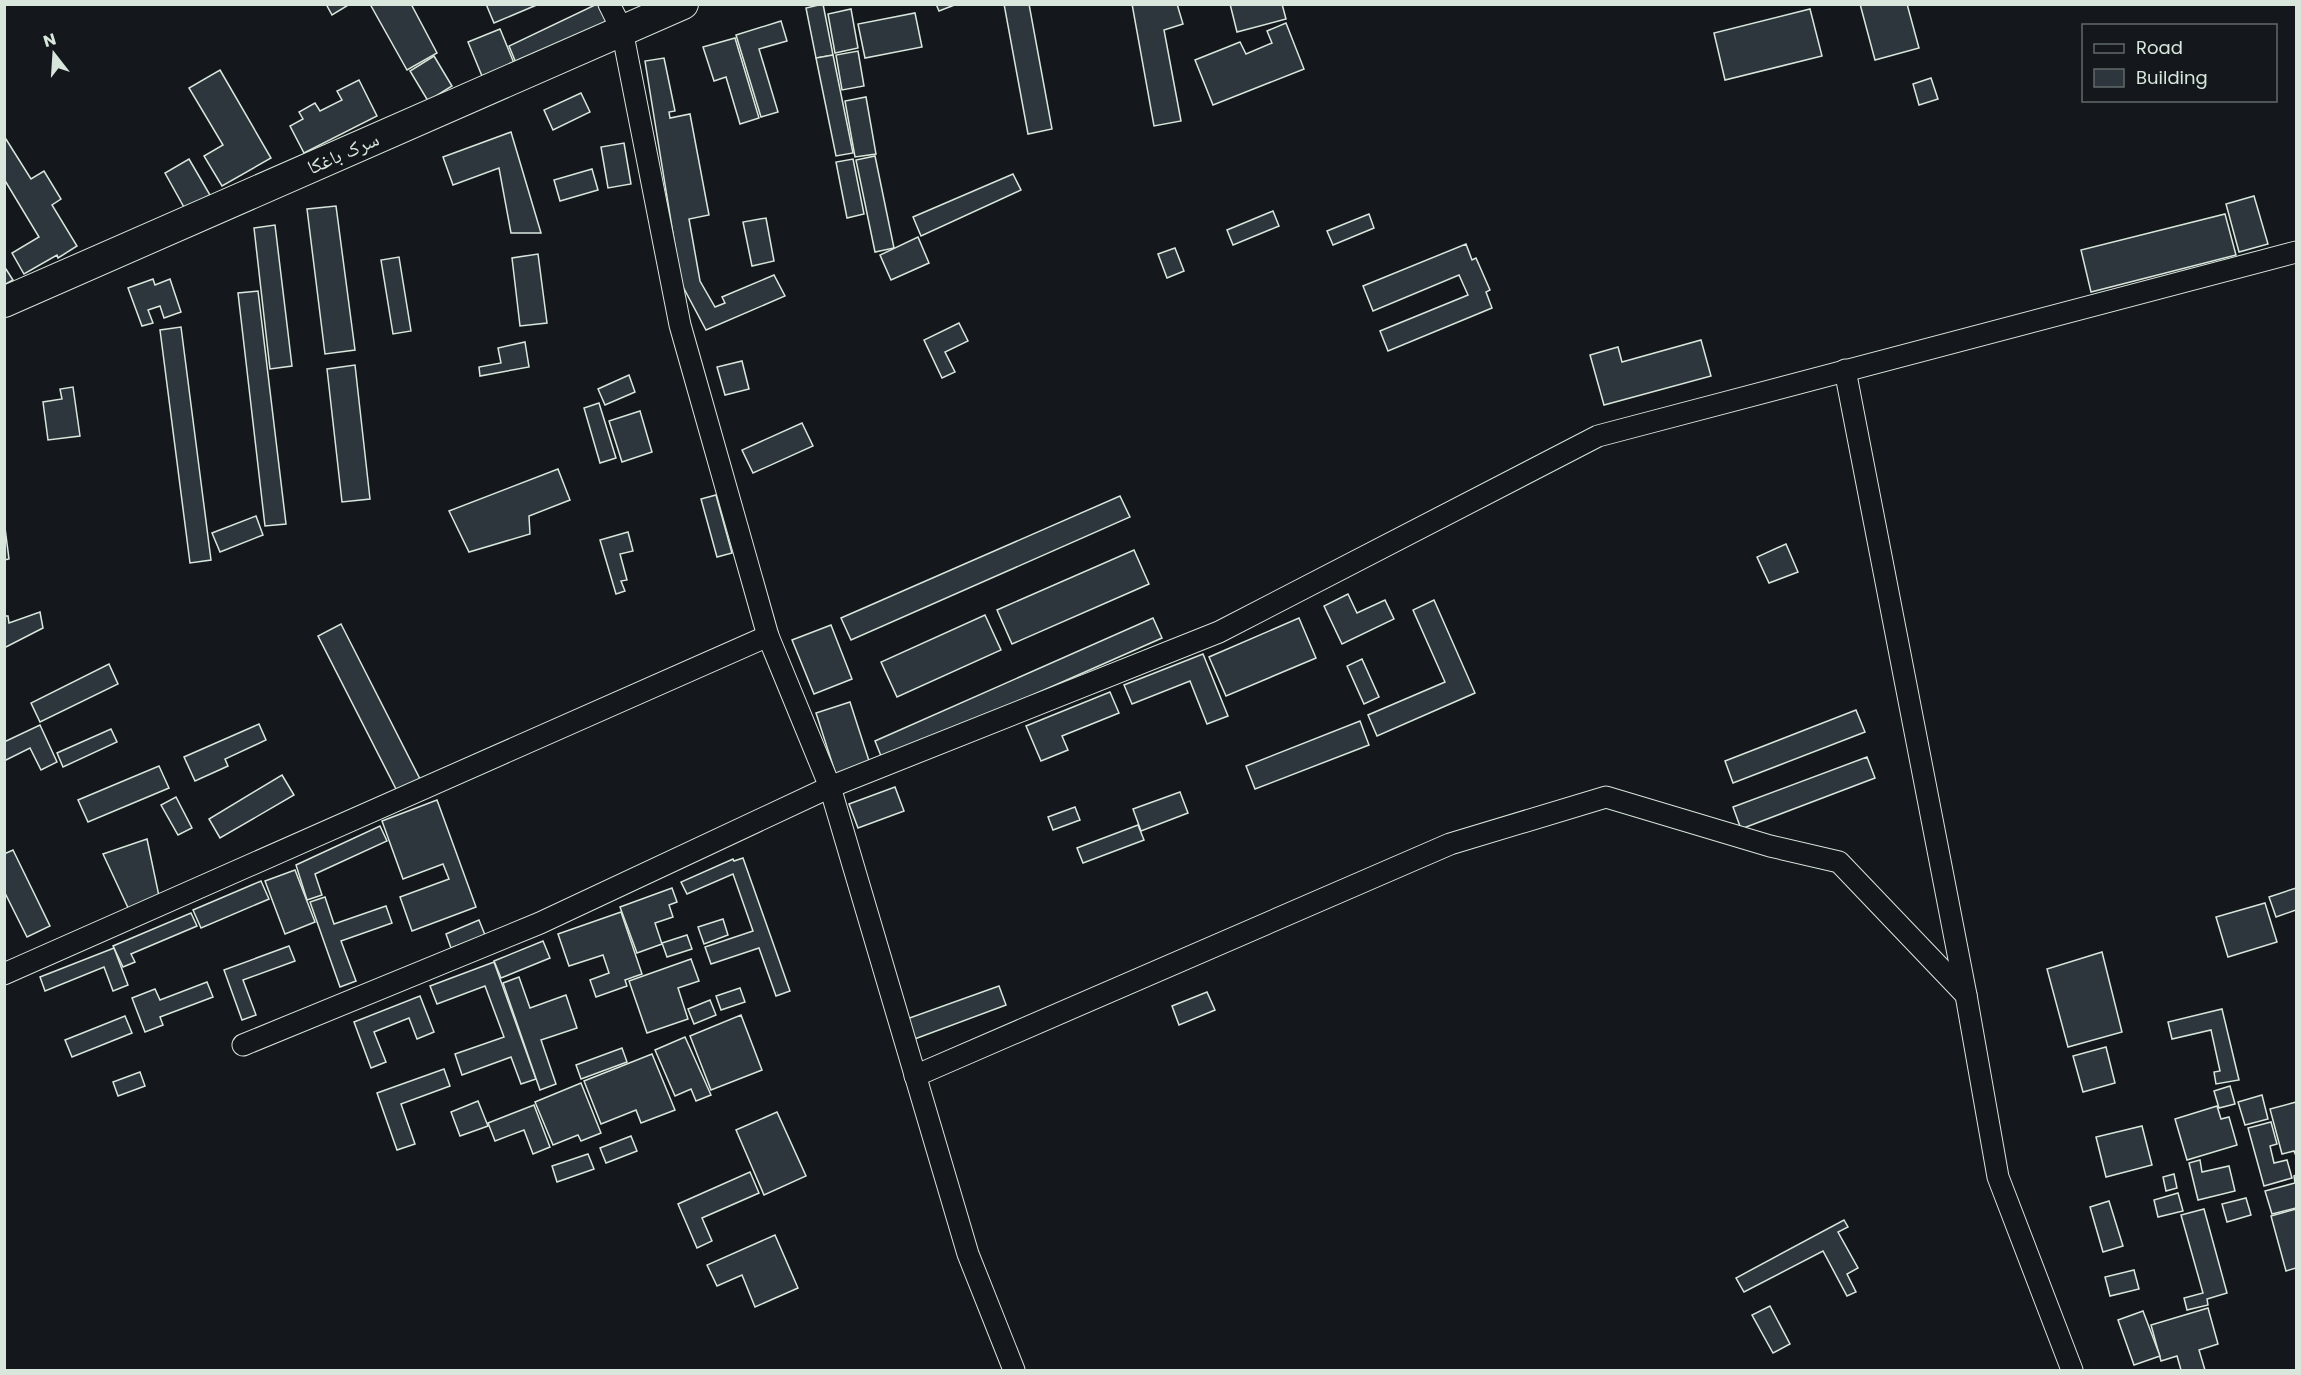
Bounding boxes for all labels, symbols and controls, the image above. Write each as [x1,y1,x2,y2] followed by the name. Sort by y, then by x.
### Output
[24,24,84,84] north arrow
[2082,24,2277,102] legend
[41,27,59,53] text: N
[2136,35,2183,60] text: Road
[2136,65,2208,90] text: Building
[303,125,383,181] street label: سرک باغکا

